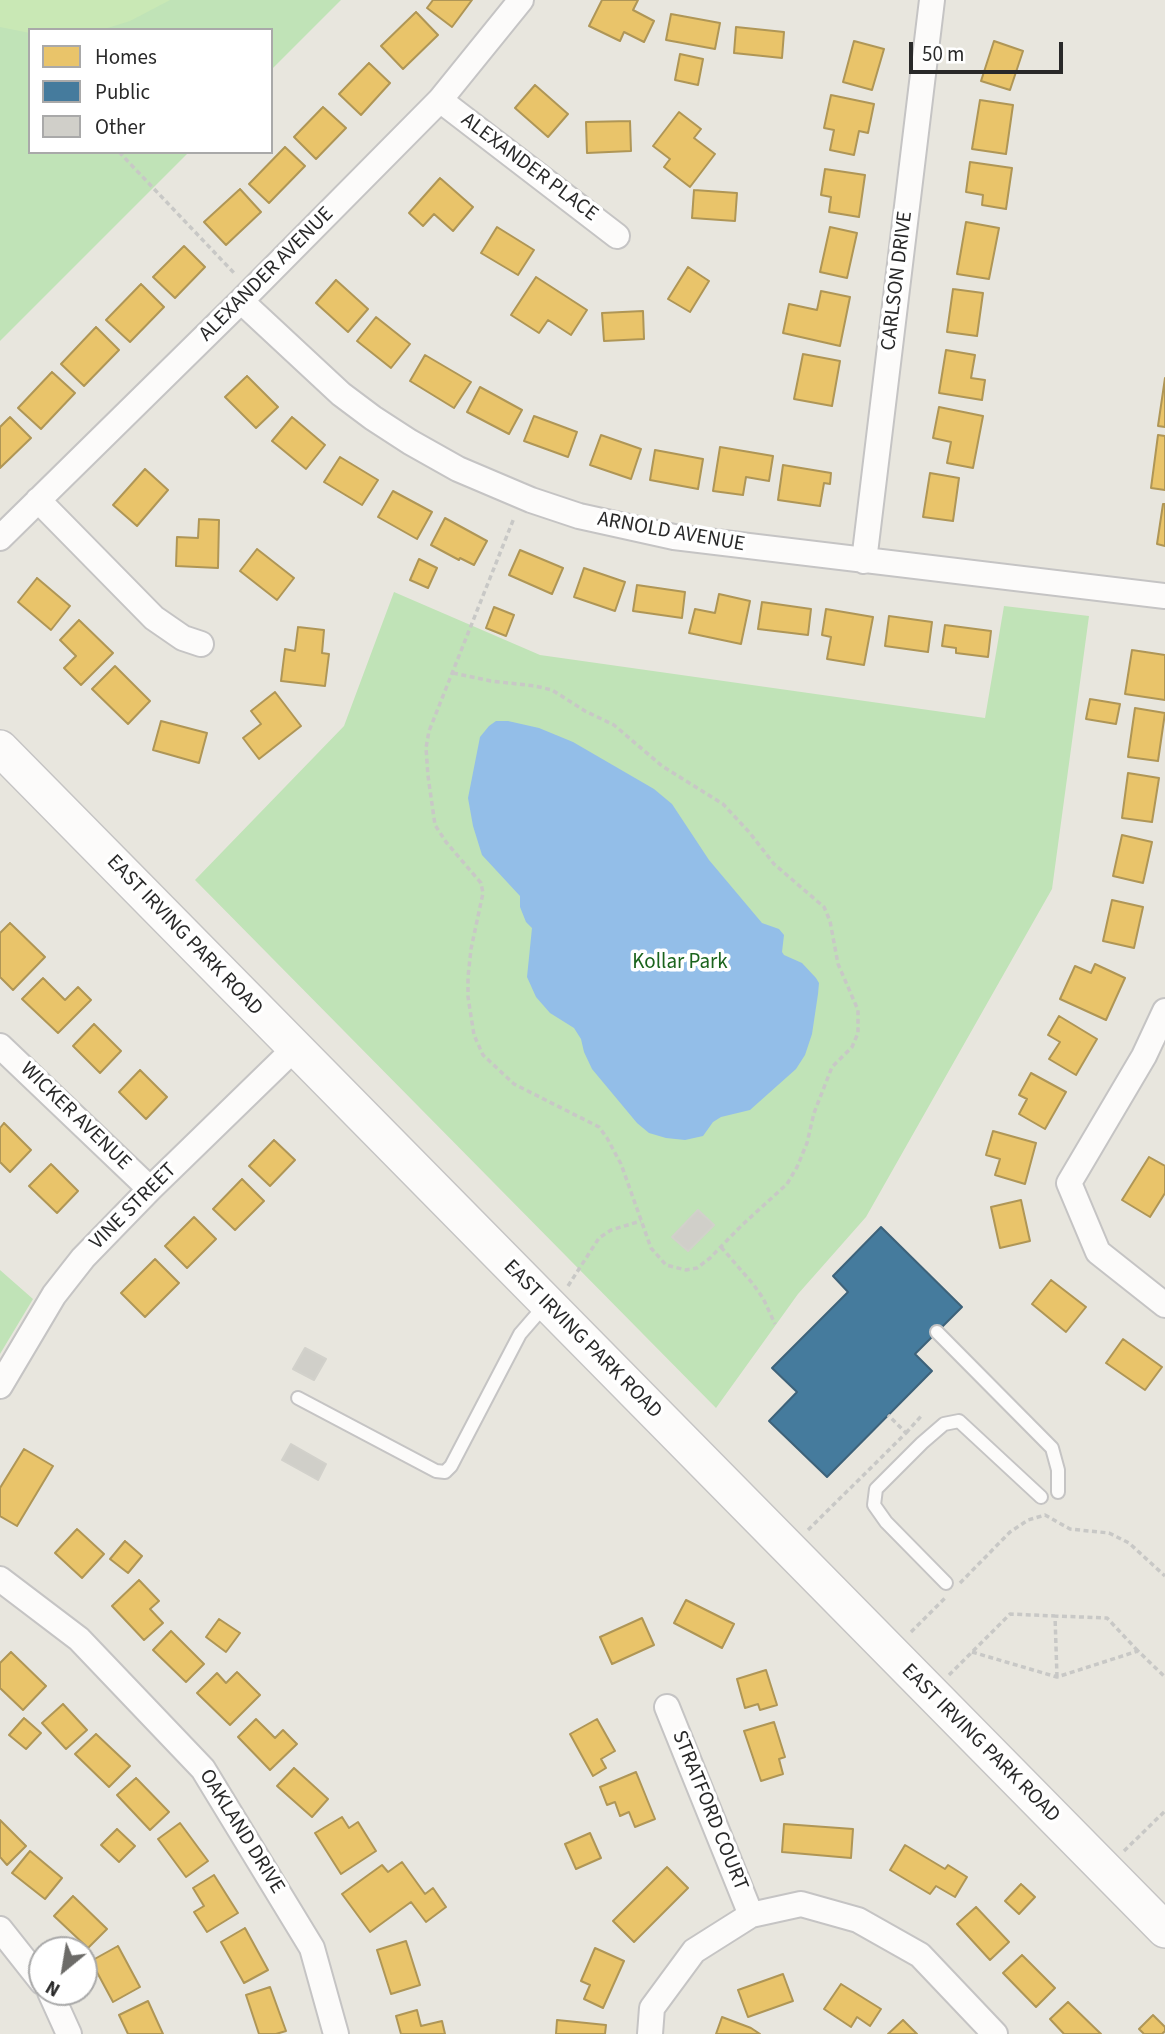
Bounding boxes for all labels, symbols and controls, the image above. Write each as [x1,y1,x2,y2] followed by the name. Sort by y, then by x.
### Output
[28,28,273,154] legend
[913,28,1067,72] scale bar
[922,39,964,69] text: 50 m
[95,42,157,72] text: Homes
[95,77,150,107] text: Public
[456,108,602,228] street label: ALEXANDER PLACE
[95,112,145,142] text: Other
[195,203,339,347] street label: ALEXANDER AVENUE
[877,210,919,352] street label: CARLSON DRIVE
[595,508,747,558] street label: ARNOLD AVENUE
[101,850,267,1022] street label: EAST IRVING PARK ROAD
[632,950,728,976] park label: Kollar Park
[14,1058,136,1176] street label: WICKER AVENUE
[85,1158,183,1256] street label: VINE STREET
[497,1255,667,1425] street label: EAST IRVING PARK ROAD
[895,1659,1065,1829] street label: EAST IRVING PARK ROAD
[665,1727,753,1895] street label: STRATFORD COURT
[193,1765,289,1899] street label: OAKLAND DRIVE
[28,1936,98,2006] north arrow
[41,1973,65,2003] text: N

